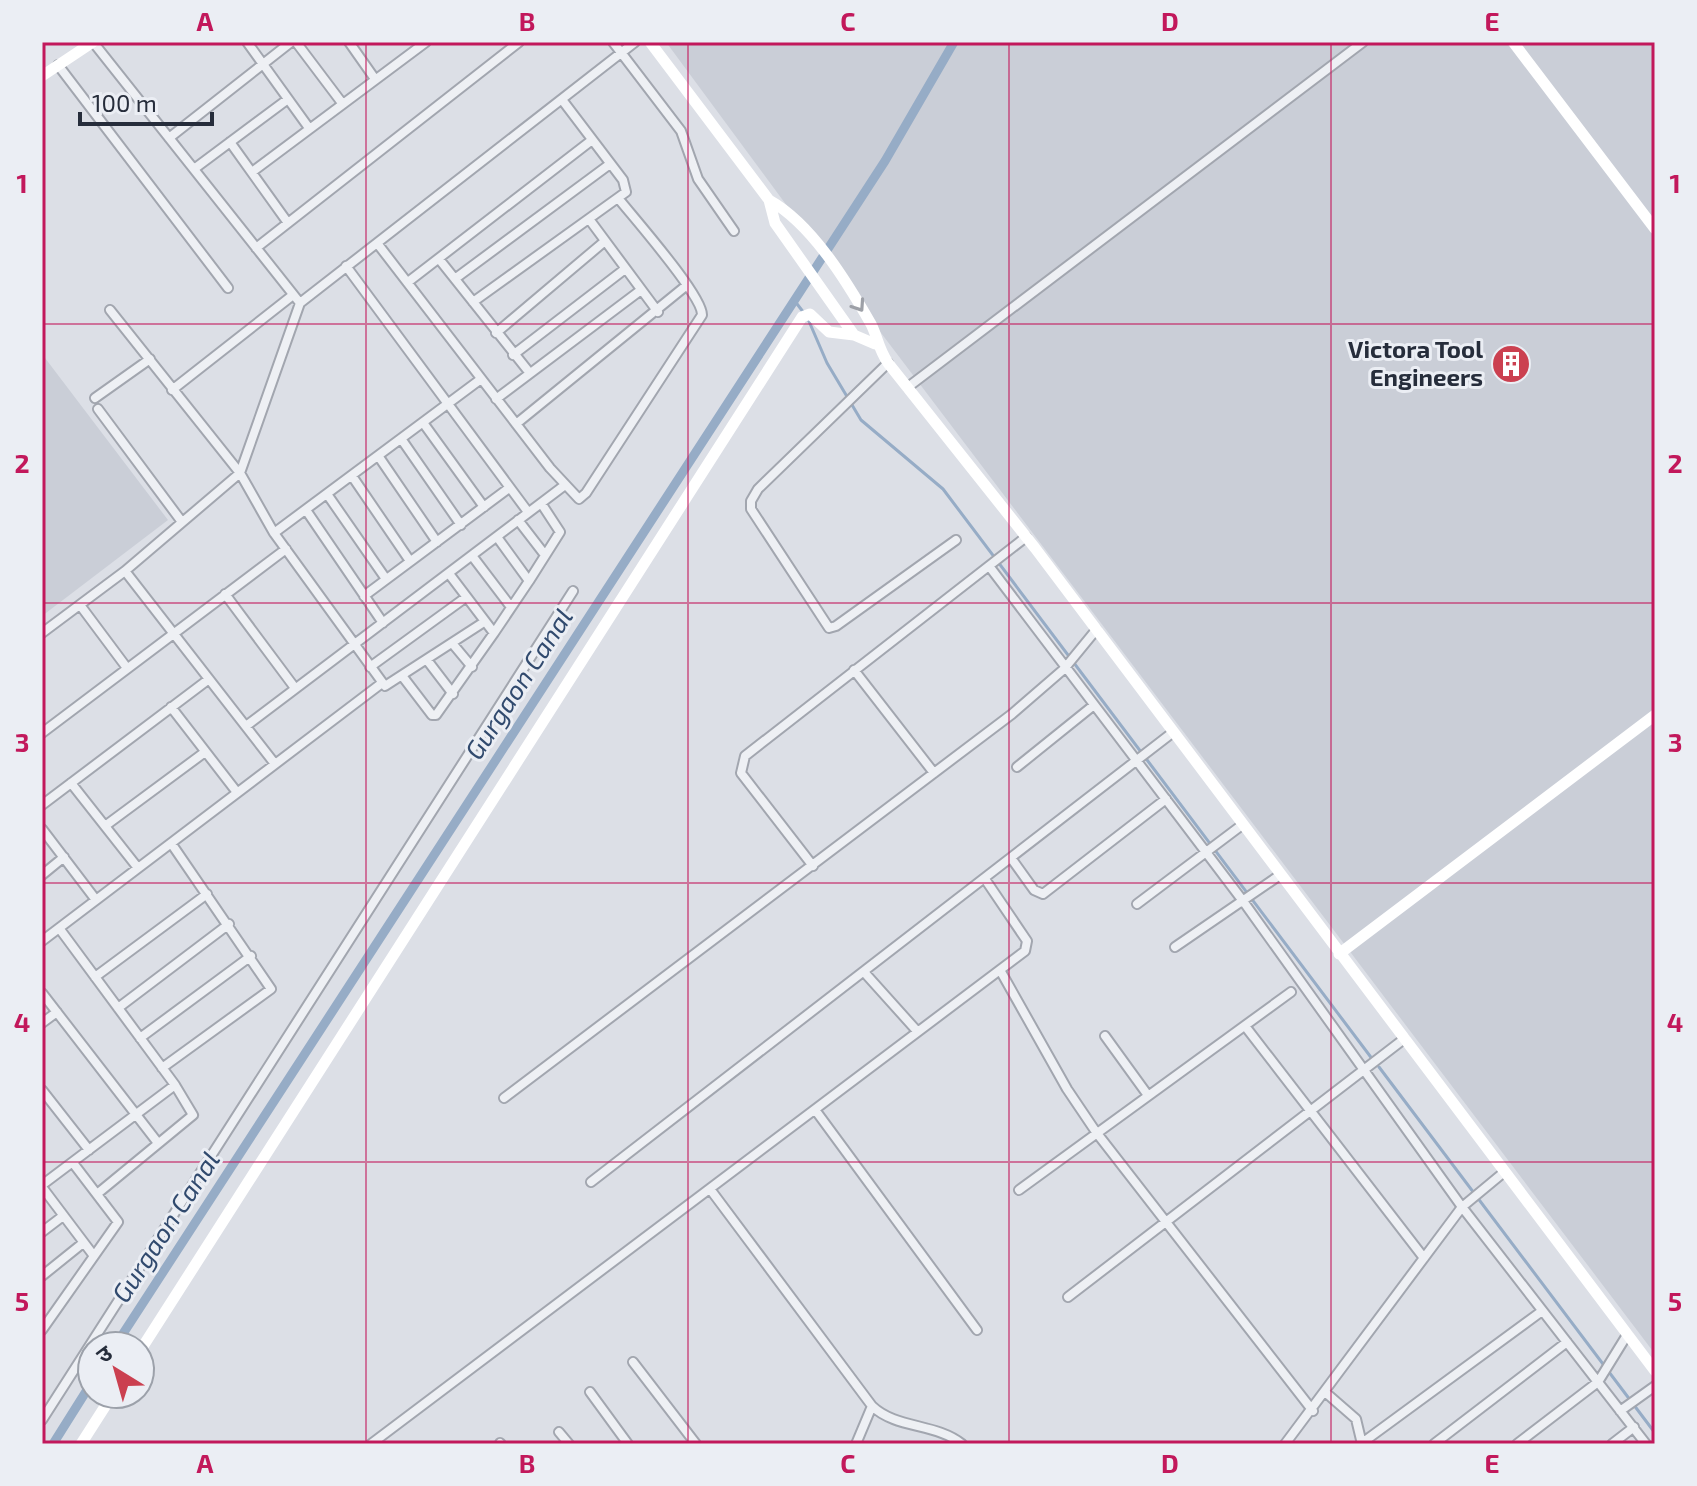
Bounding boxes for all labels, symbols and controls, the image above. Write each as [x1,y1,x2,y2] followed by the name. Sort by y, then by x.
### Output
[197,5,214,36] text: A
[519,5,535,36] text: B
[840,5,856,36] text: C
[1161,5,1179,36] text: D
[1484,5,1500,36] text: E
[80,76,212,126] scale bar
[92,88,157,117] text: 100 m
[16,167,28,198] text: 1
[1669,167,1681,198] text: 1
[849,297,864,312] one-way arrow
[1348,334,1483,391] place label: Victora Tool Engineers
[1490,343,1532,385] building icon: Victora Tool Engineers
[14,447,30,478] text: 2
[1667,447,1683,478] text: 2
[458,602,578,764] water label: Gurgaon Canal
[15,726,29,757] text: 3
[1668,726,1682,757] text: 3
[14,1006,30,1037] text: 4
[1667,1006,1683,1037] text: 4
[105,1145,225,1307] water label: Gurgaon Canal
[15,1285,29,1316] text: 5
[1668,1285,1682,1316] text: 5
[76,1330,156,1410] north arrow
[90,1338,117,1367] text: उ
[197,1447,214,1478] text: A
[519,1447,535,1478] text: B
[840,1447,856,1478] text: C
[1161,1447,1179,1478] text: D
[1484,1447,1500,1478] text: E

